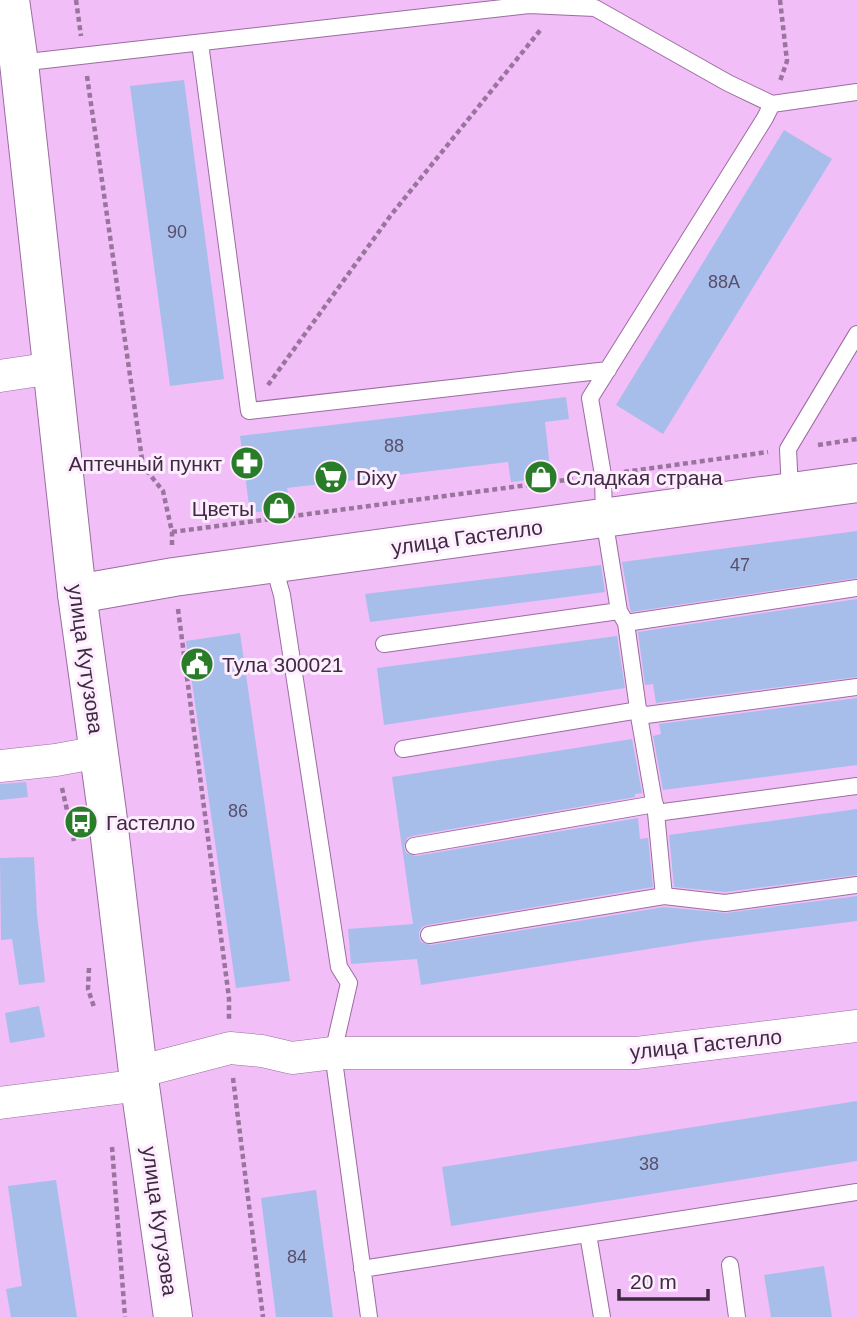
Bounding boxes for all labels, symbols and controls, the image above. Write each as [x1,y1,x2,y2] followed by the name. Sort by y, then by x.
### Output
[167,222,187,242] house number: 90
[708,272,740,292] house number: 88А
[384,436,404,456] house number: 88
[228,444,266,482] pharmacy icon: Аптечный пункт
[69,452,222,475] place label: Аптечный пункт
[312,458,350,496] supermarket icon: Dixy
[522,458,560,496] shop icon: Сладкая страна
[356,466,397,489] place label: Dixy
[566,466,723,489] place label: Сладкая страна
[260,489,298,527] shop icon: Цветы
[192,497,254,520] place label: Цветы
[390,515,544,559] street label: улица Гастелло
[730,555,750,575] house number: 47
[64,583,108,735] street label: улица Кутузова
[178,645,216,683] public building icon: Тула 300021
[222,653,344,676] place label: Тула 300021
[228,801,248,821] house number: 86
[62,803,100,841] bus stop icon: Гастелло
[106,811,195,834] place label: Гастелло
[629,1025,783,1063] street label: улица Гастелло
[138,1145,182,1297] street label: улица Кутузова
[639,1154,659,1174] house number: 38
[287,1247,307,1267] house number: 84
[619,1258,708,1302] scale bar
[630,1270,677,1293] text: 20 m

